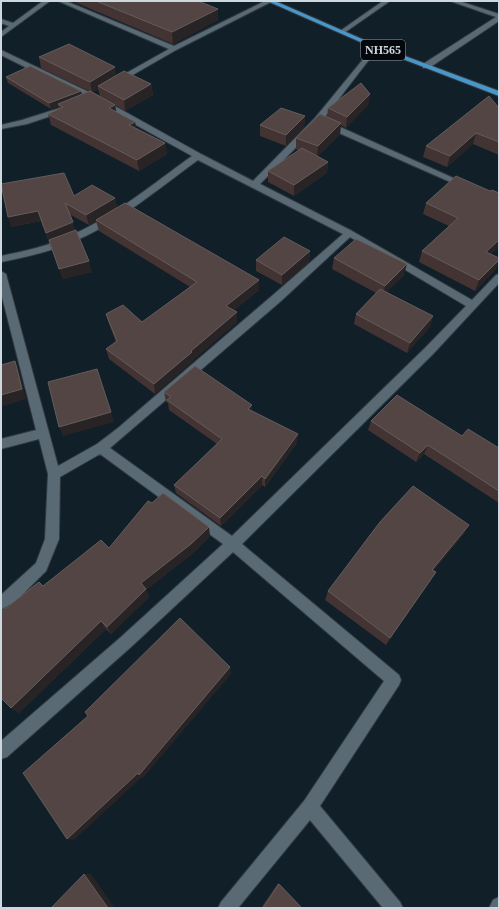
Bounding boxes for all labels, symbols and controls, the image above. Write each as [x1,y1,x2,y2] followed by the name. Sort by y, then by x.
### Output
[361,40,405,60] road number: NH565

